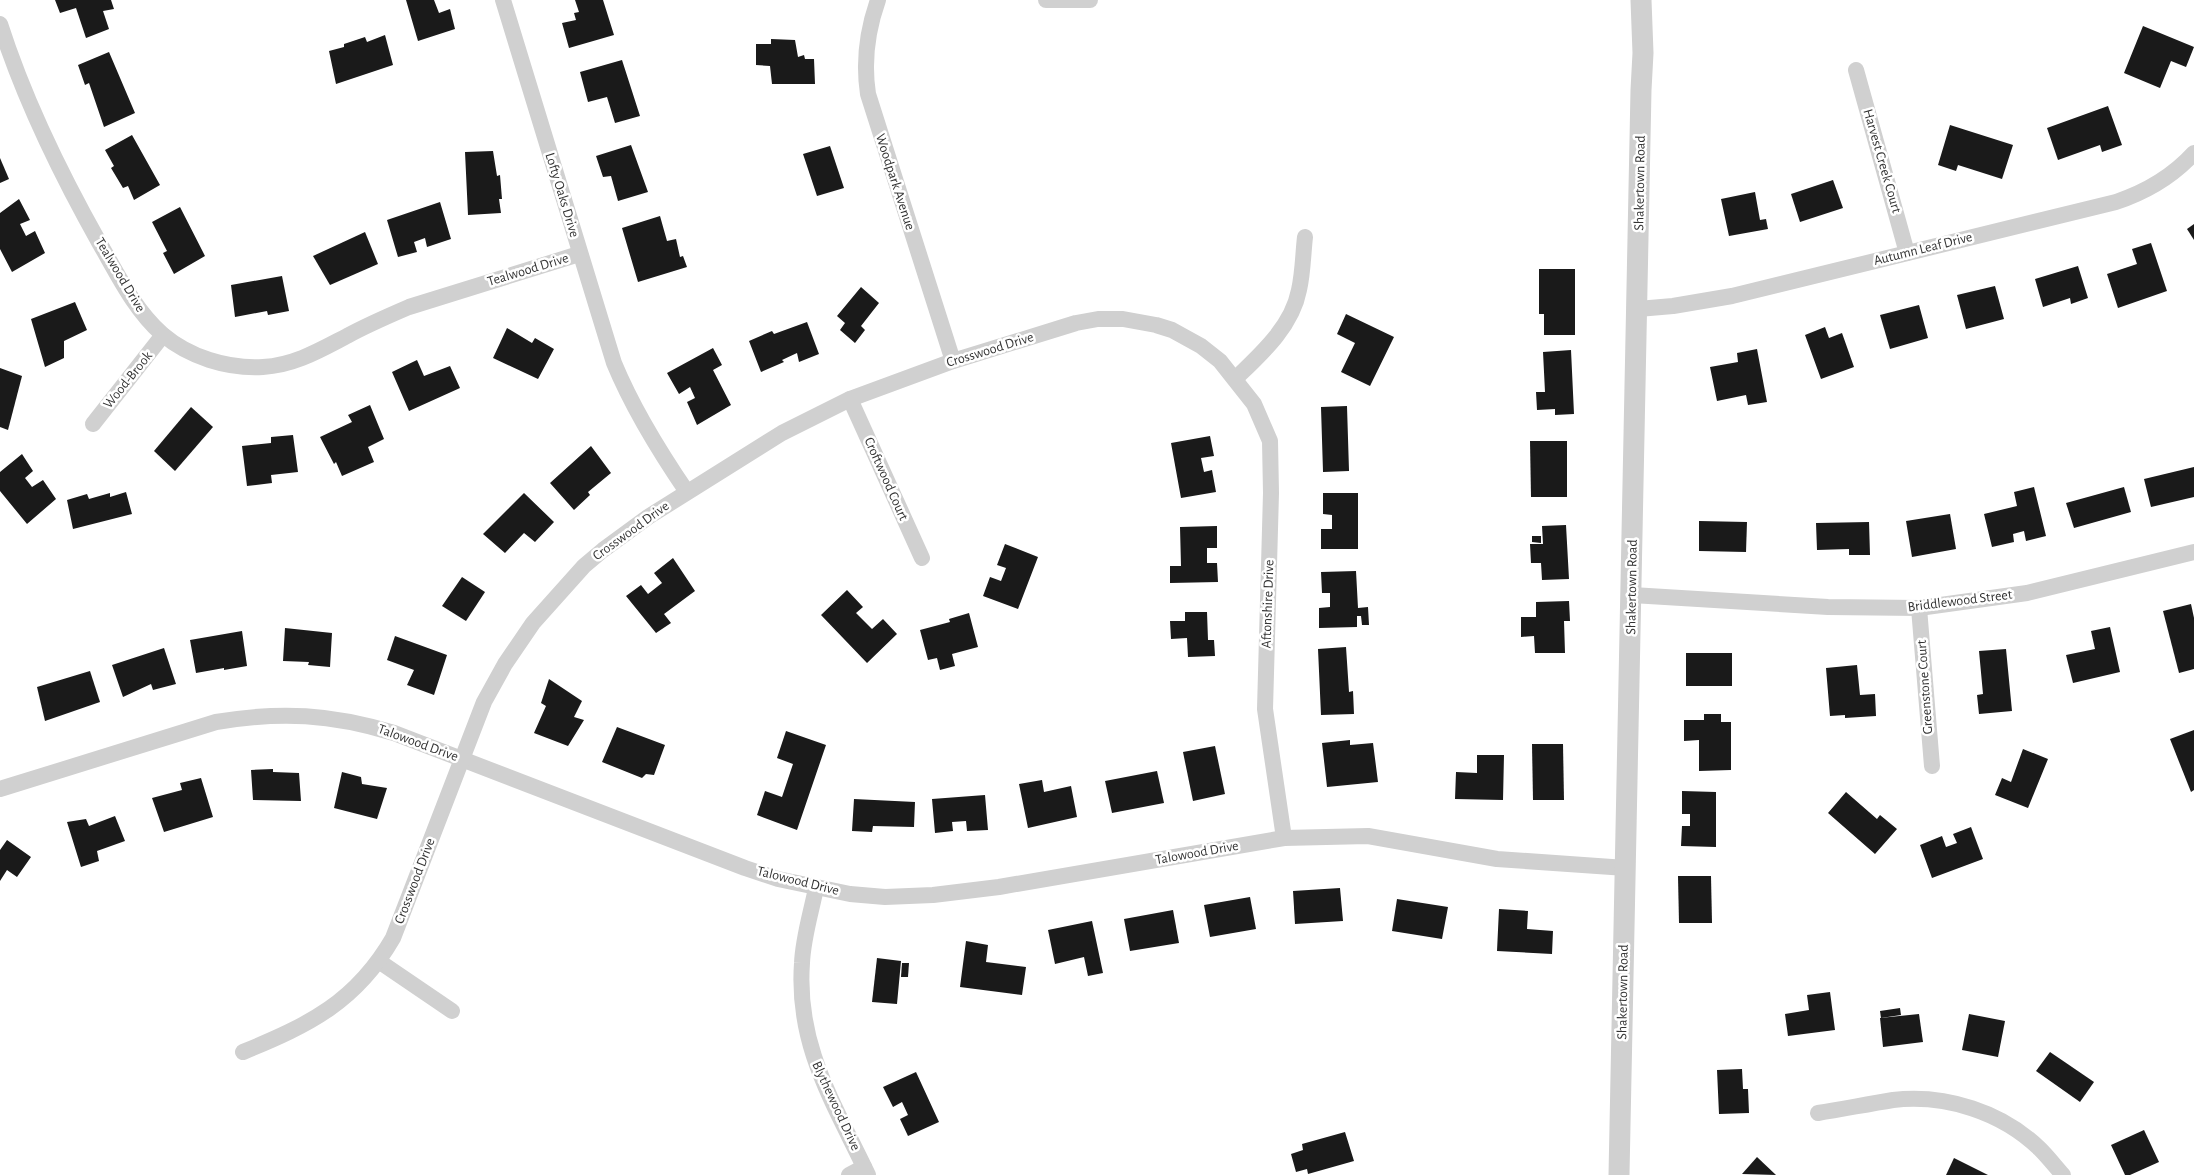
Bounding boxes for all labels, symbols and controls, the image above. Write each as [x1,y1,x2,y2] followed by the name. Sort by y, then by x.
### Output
[1860,107,1904,215] street label: Harvest Creek Court
[873,132,917,232] street label: Woodpark Avenue
[1632,135,1648,231] street label: Shakertown Road
[542,151,582,239] street label: Lofty Oaks Drive
[1872,230,1974,268] street label: Autumn Leaf Drive
[92,235,148,315] street label: Tealwood Drive
[486,251,570,289] street label: Tealwood Drive
[945,330,1035,370] street label: Crosswood Drive
[101,348,155,411] street label: Wood-Brook
[861,435,911,523] street label: Croftwood Court
[590,499,672,563] street label: Crosswood Drive
[1624,539,1640,635] street label: Shakertown Road
[1259,559,1277,649] street label: Aftonshire Drive
[1907,588,2014,614] street label: Briddlewood Street
[1915,639,1935,735] street label: Greenstone Court
[376,722,460,764] street label: Talowood Drive
[392,836,438,926] street label: Crosswood Drive
[1154,839,1240,867] street label: Talowood Drive
[755,864,841,898] street label: Talowood Drive
[1615,944,1631,1040] street label: Shakertown Road
[809,1059,863,1153] street label: Blythewood Drive

